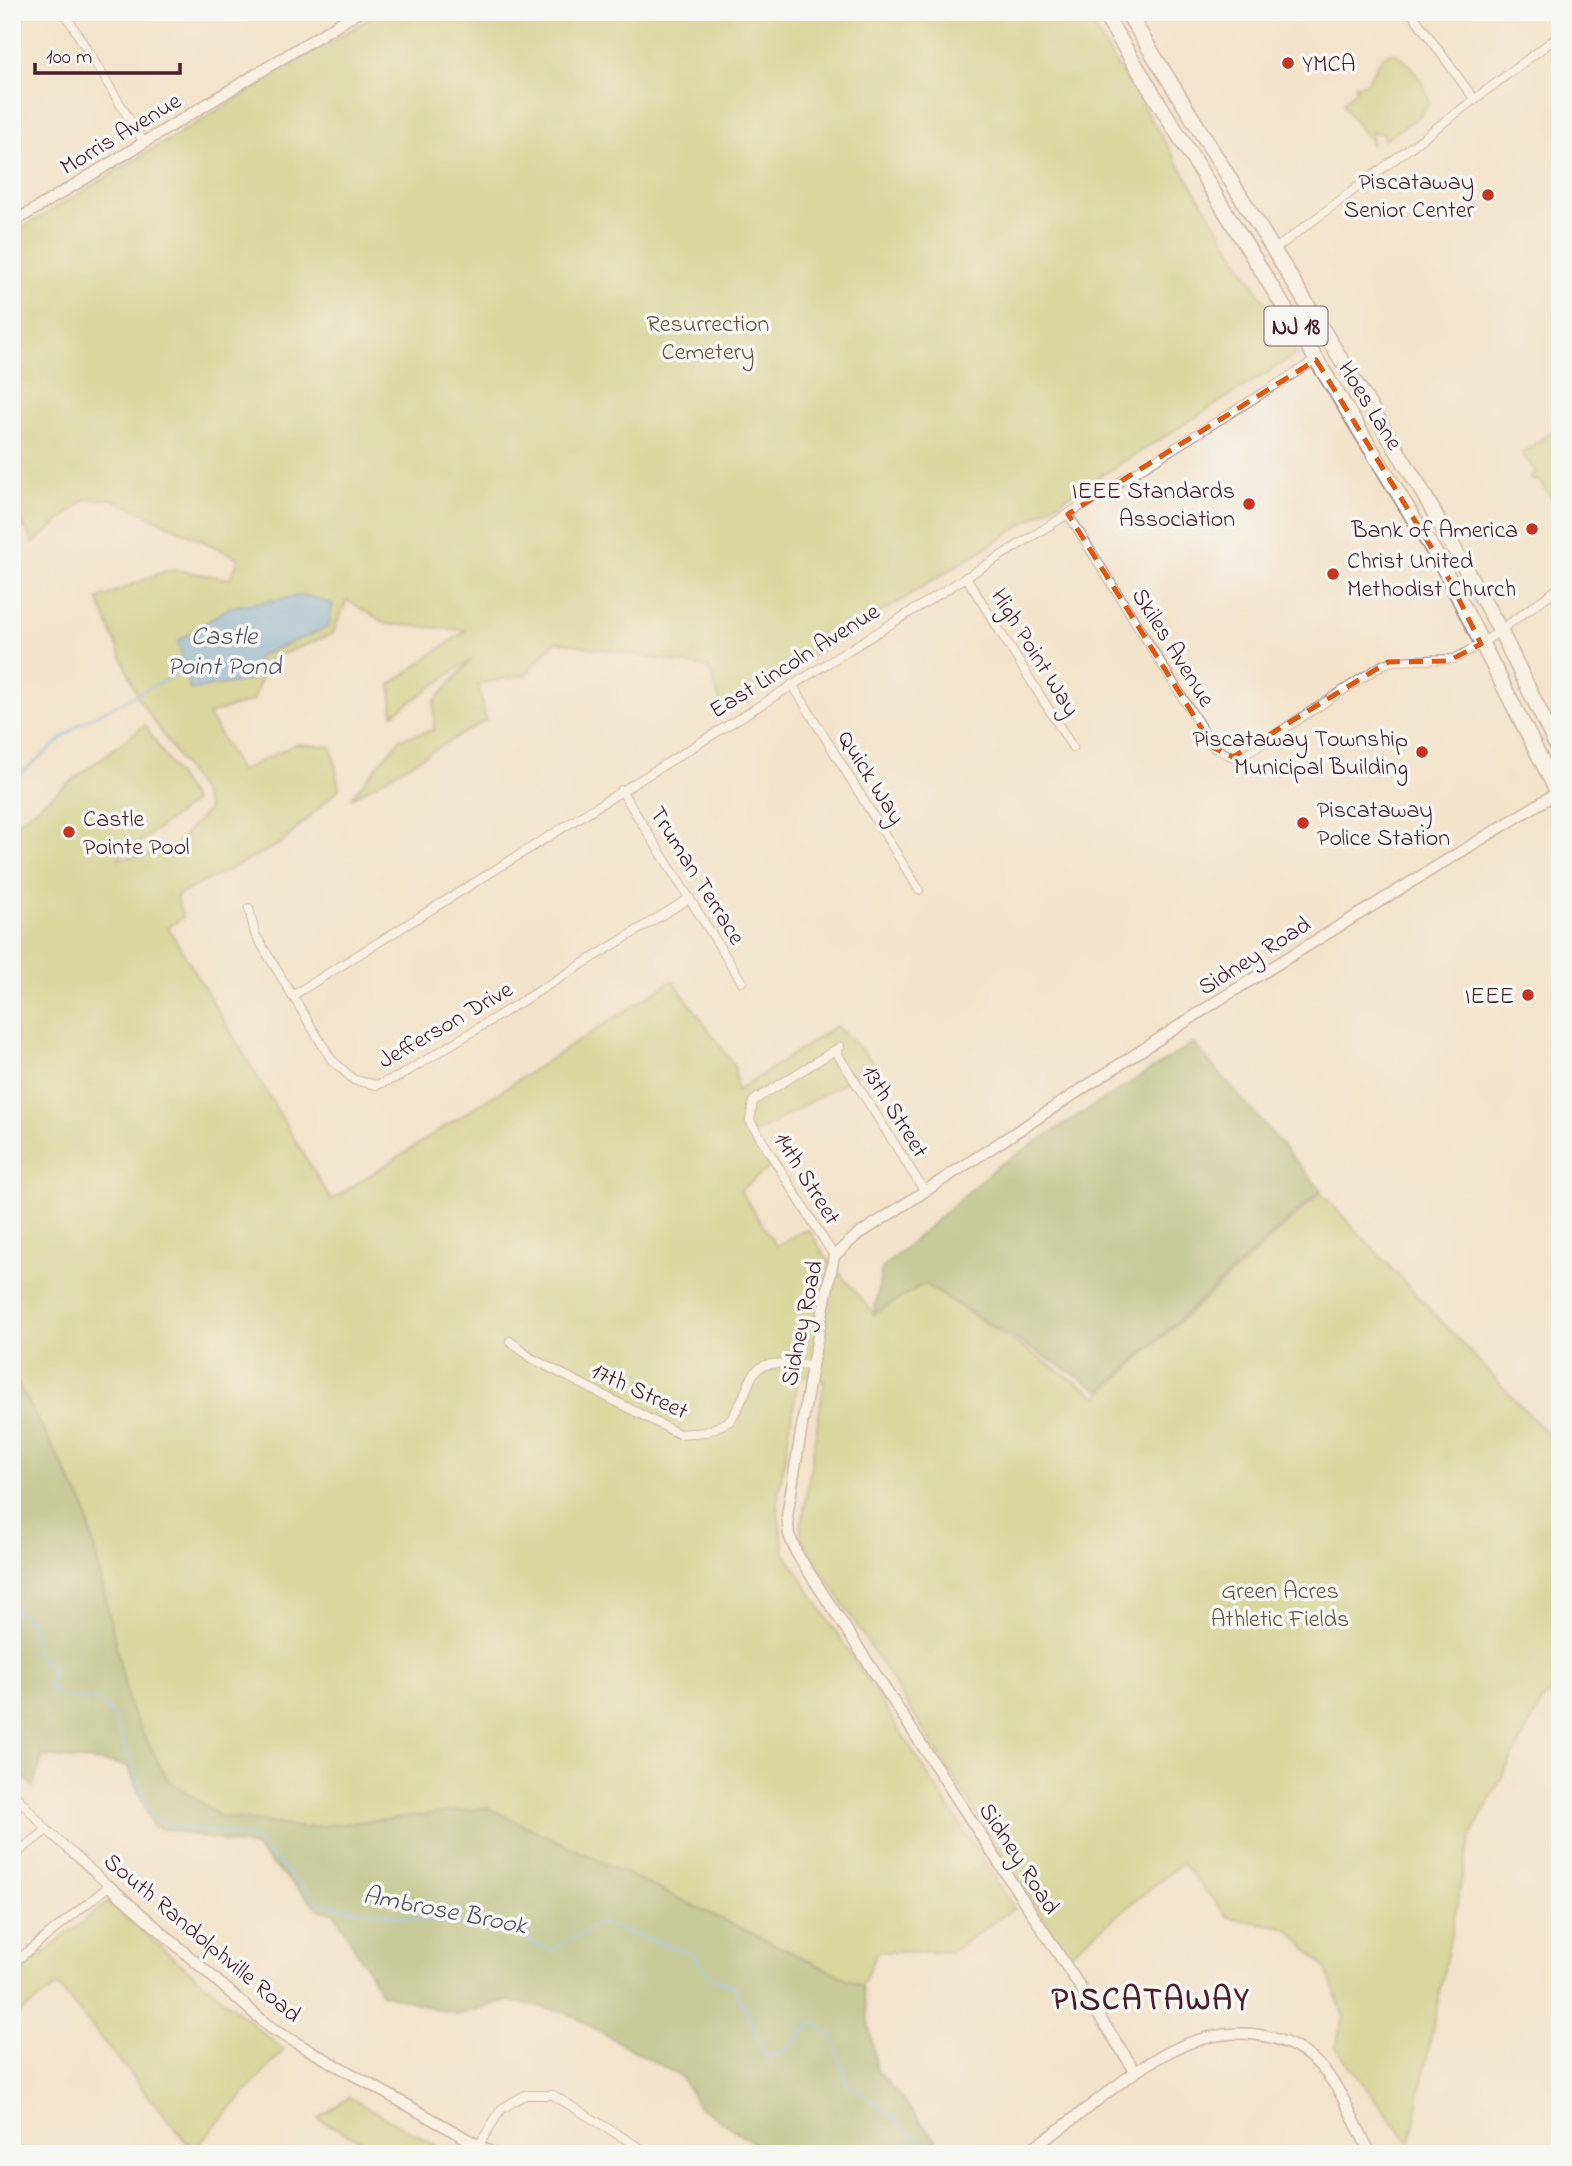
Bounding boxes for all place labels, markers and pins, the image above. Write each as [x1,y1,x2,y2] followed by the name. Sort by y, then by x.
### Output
[1302,48,1356,83] place label: YMCA
[1280,55,1296,71] marker: YMCA
[1344,166,1475,229] place label: Piscataway Senior Center
[1480,187,1496,203] marker: Piscataway Senior Center
[1072,475,1235,538] place label: IEEE Standards Association
[1241,496,1257,512] marker: IEEE Standards Association
[1350,514,1518,549] place label: Bank of America
[1524,521,1540,537] marker: Bank of America
[1347,545,1516,608] place label: Christ United Methodist Church
[1325,566,1341,582] marker: Christ United Methodist Church
[1192,723,1408,786] place label: Piscataway Township Municipal Building
[1414,744,1430,760] marker: Piscataway Township Municipal Building
[1317,794,1450,857] place label: Piscataway Police Station
[83,803,190,866] place label: Castle Pointe Pool
[1295,815,1311,831] marker: Piscataway Police Station
[61,824,77,840] marker: Castle Pointe Pool
[1465,980,1514,1015] place label: IEEE
[1520,987,1536,1003] marker: IEEE

